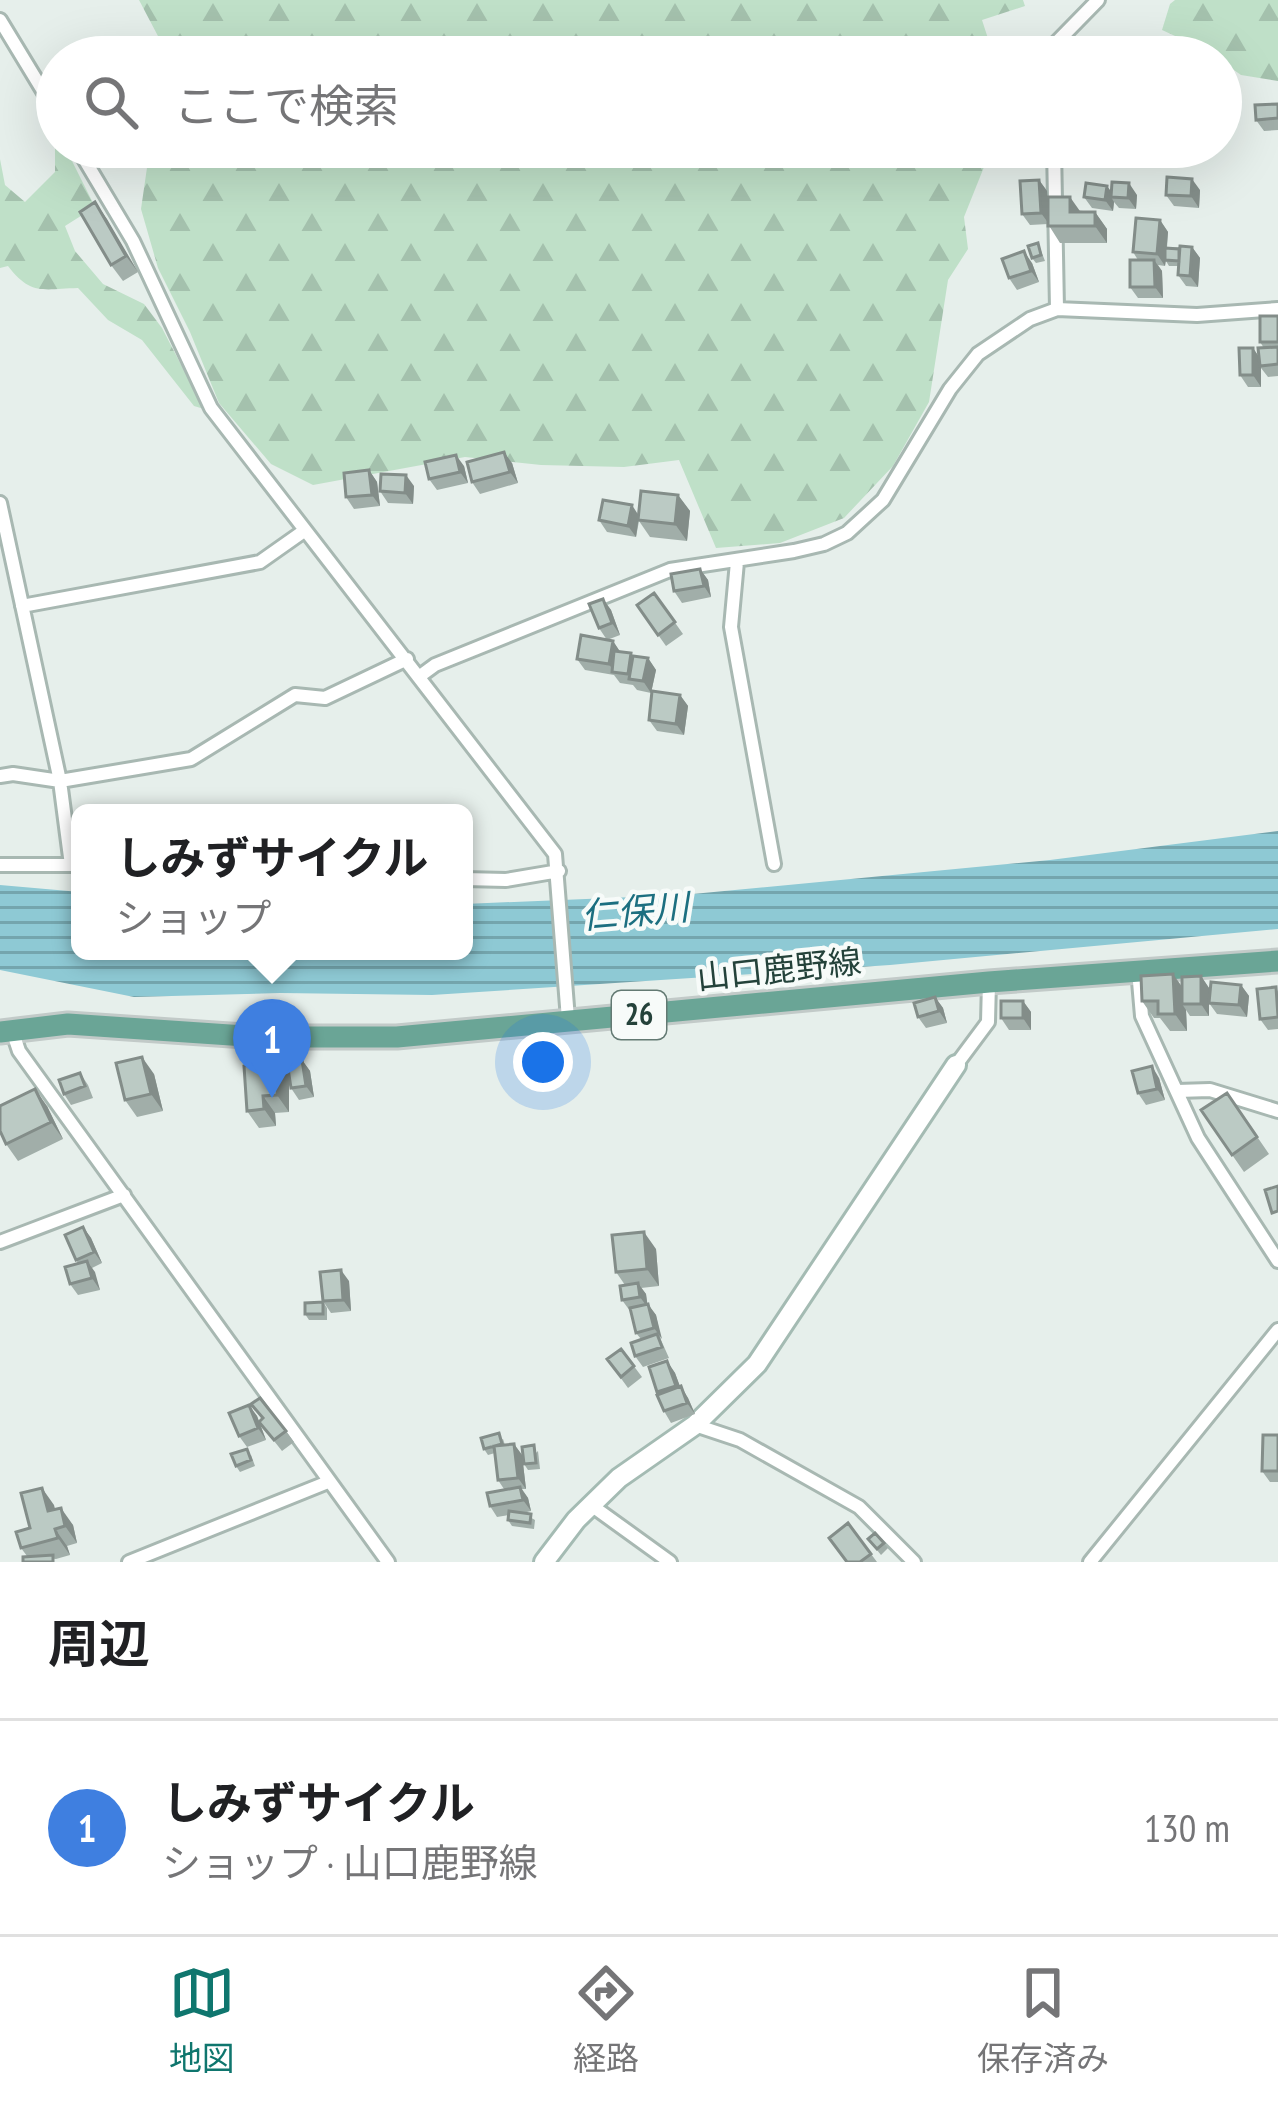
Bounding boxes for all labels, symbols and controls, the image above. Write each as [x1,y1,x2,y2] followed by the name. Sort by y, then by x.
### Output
[36,36,1242,168] search box
[78,69,144,135] icon: search
[174,76,399,134] text: ここで検索
[71,804,473,960] popup
[116,828,428,886] text: しみずサイクル
[579,882,695,939] water label: 仁保川
[116,892,272,943] text: ショップ
[695,938,863,999] street label: 山口鹿野線
[612,991,666,1039] road number: 26
[233,999,311,1098] pin: 1
[513,1032,573,1092] your location
[48,1610,150,1676] text: 周辺
[162,1773,475,1831] text: しみずサイクル
[78,1802,96,1853] text: 1
[1144,1802,1230,1853] text: 130 m
[162,1837,538,1888] text: ショップ · 山口鹿野線
[169,1960,235,2080] tab: 地図
[573,1960,639,2080] tab: 経路
[977,1960,1109,2080] tab: 保存済み

